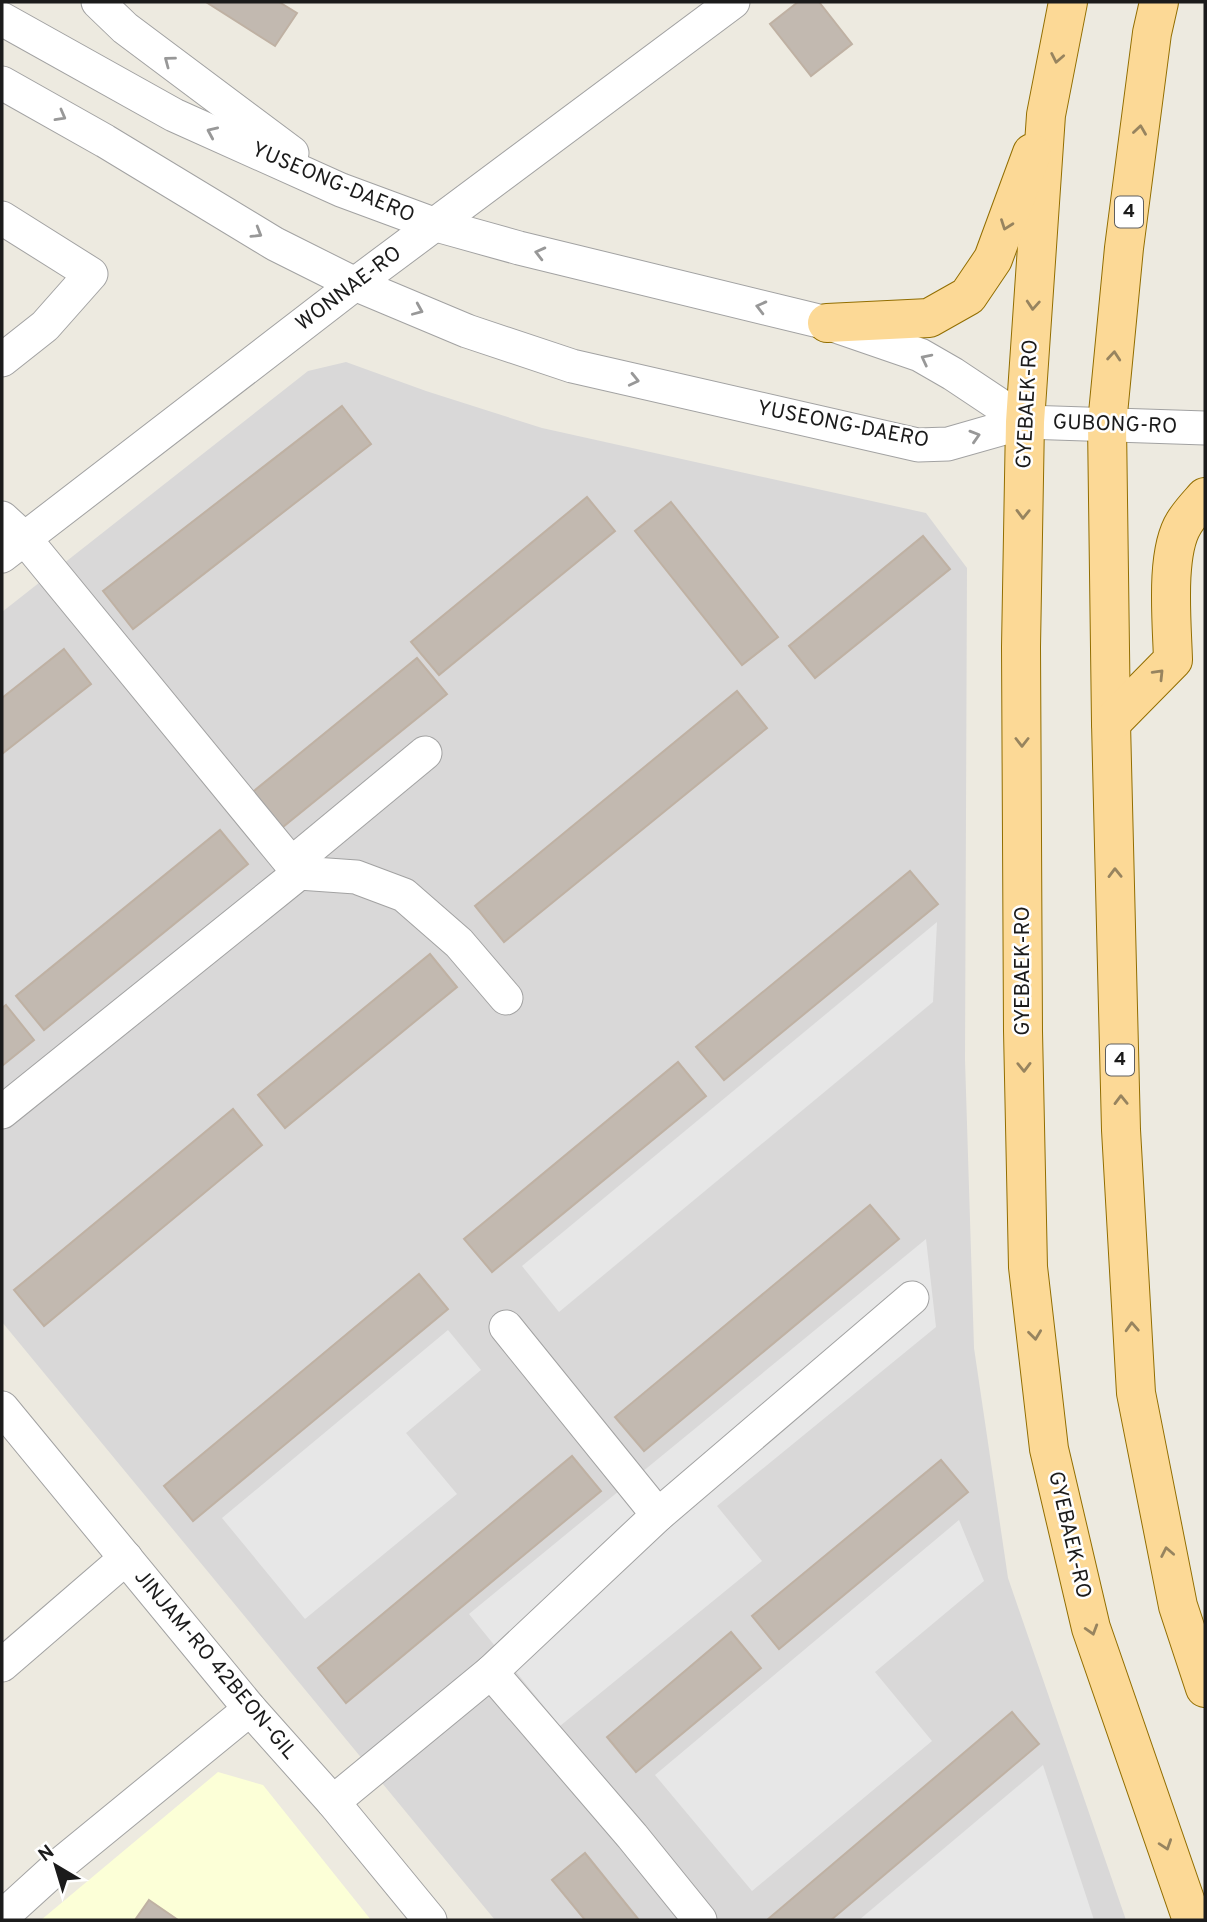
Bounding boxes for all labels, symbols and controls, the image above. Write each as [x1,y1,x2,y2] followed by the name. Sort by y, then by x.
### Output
[1050,53,1065,64] one-way arrow
[164,57,177,69] one-way arrow
[54,108,67,121] one-way arrow
[1132,125,1147,136] one-way arrow
[207,126,219,140] one-way arrow
[247,136,419,230] street label: YUSEONG-DAERO
[1115,196,1143,228] road number: 4
[1000,219,1014,231] one-way arrow
[249,224,262,237] one-way arrow
[291,240,407,338] street label: WONNAE-RO
[534,247,546,261] one-way arrow
[1026,300,1041,311] one-way arrow
[755,301,767,315] one-way arrow
[411,302,423,316] one-way arrow
[1011,339,1045,469] street label: GYEBAEK-RO
[1106,351,1121,362] one-way arrow
[921,354,933,368] one-way arrow
[628,372,640,387] one-way arrow
[755,395,931,455] street label: YUSEONG-DAERO
[1052,409,1178,441] street label: GUBONG-RO
[969,430,981,445] one-way arrow
[1016,509,1031,520] one-way arrow
[1150,669,1163,682] one-way arrow
[1014,737,1029,748] one-way arrow
[1107,867,1123,877] one-way arrow
[1010,906,1037,1036] street label: GYEBAEK-RO
[1106,1044,1134,1076] road number: 4
[1016,1062,1031,1073] one-way arrow
[1113,1094,1128,1105] one-way arrow
[1125,1321,1140,1332] one-way arrow
[1028,1329,1043,1340] one-way arrow
[1041,1469,1097,1601] street label: GYEBAEK-RO
[1161,1546,1176,1558] one-way arrow
[128,1564,303,1766] street label: JINJAM-RO 42BEON-GIL
[1084,1623,1099,1635] one-way arrow
[21,1831,91,1901] north arrow
[1158,1838,1172,1850] one-way arrow
[34,1841,60,1868] text: N

